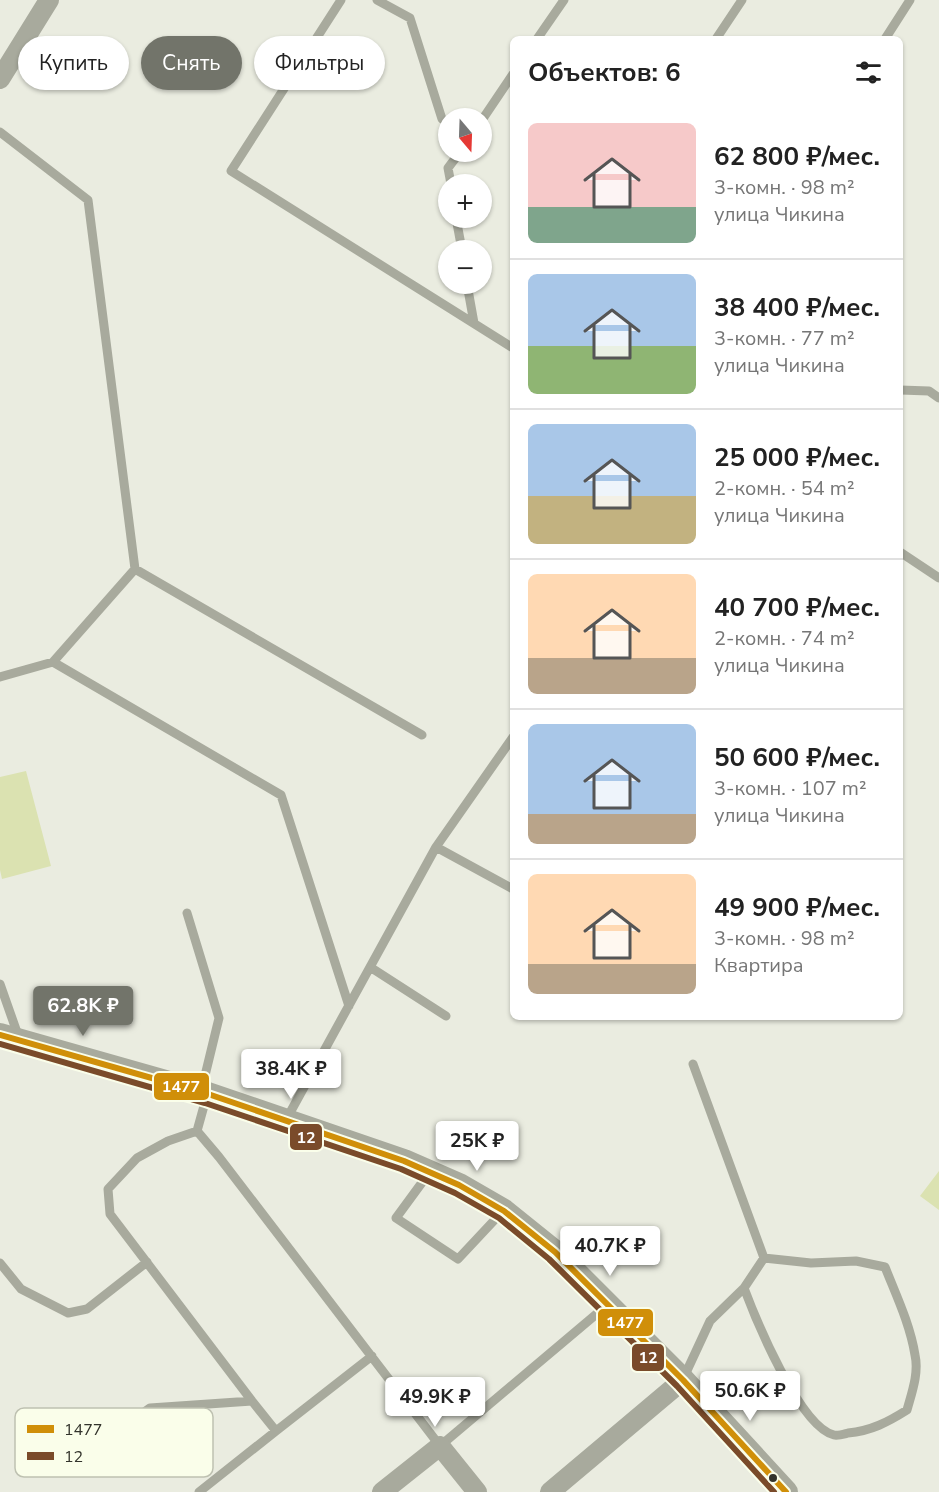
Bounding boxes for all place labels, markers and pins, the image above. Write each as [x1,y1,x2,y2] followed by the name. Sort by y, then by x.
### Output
[28,986,138,1037] pin: 62.8K ₽
[236,1049,346,1100] pin: 38.4K ₽
[435,1121,519,1172] pin: 25K ₽
[555,1226,665,1277] pin: 40.7K ₽
[695,1371,805,1422] pin: 50.6K ₽
[380,1377,490,1428] pin: 49.9K ₽
[767,1472,779,1484] unlabelled marker

